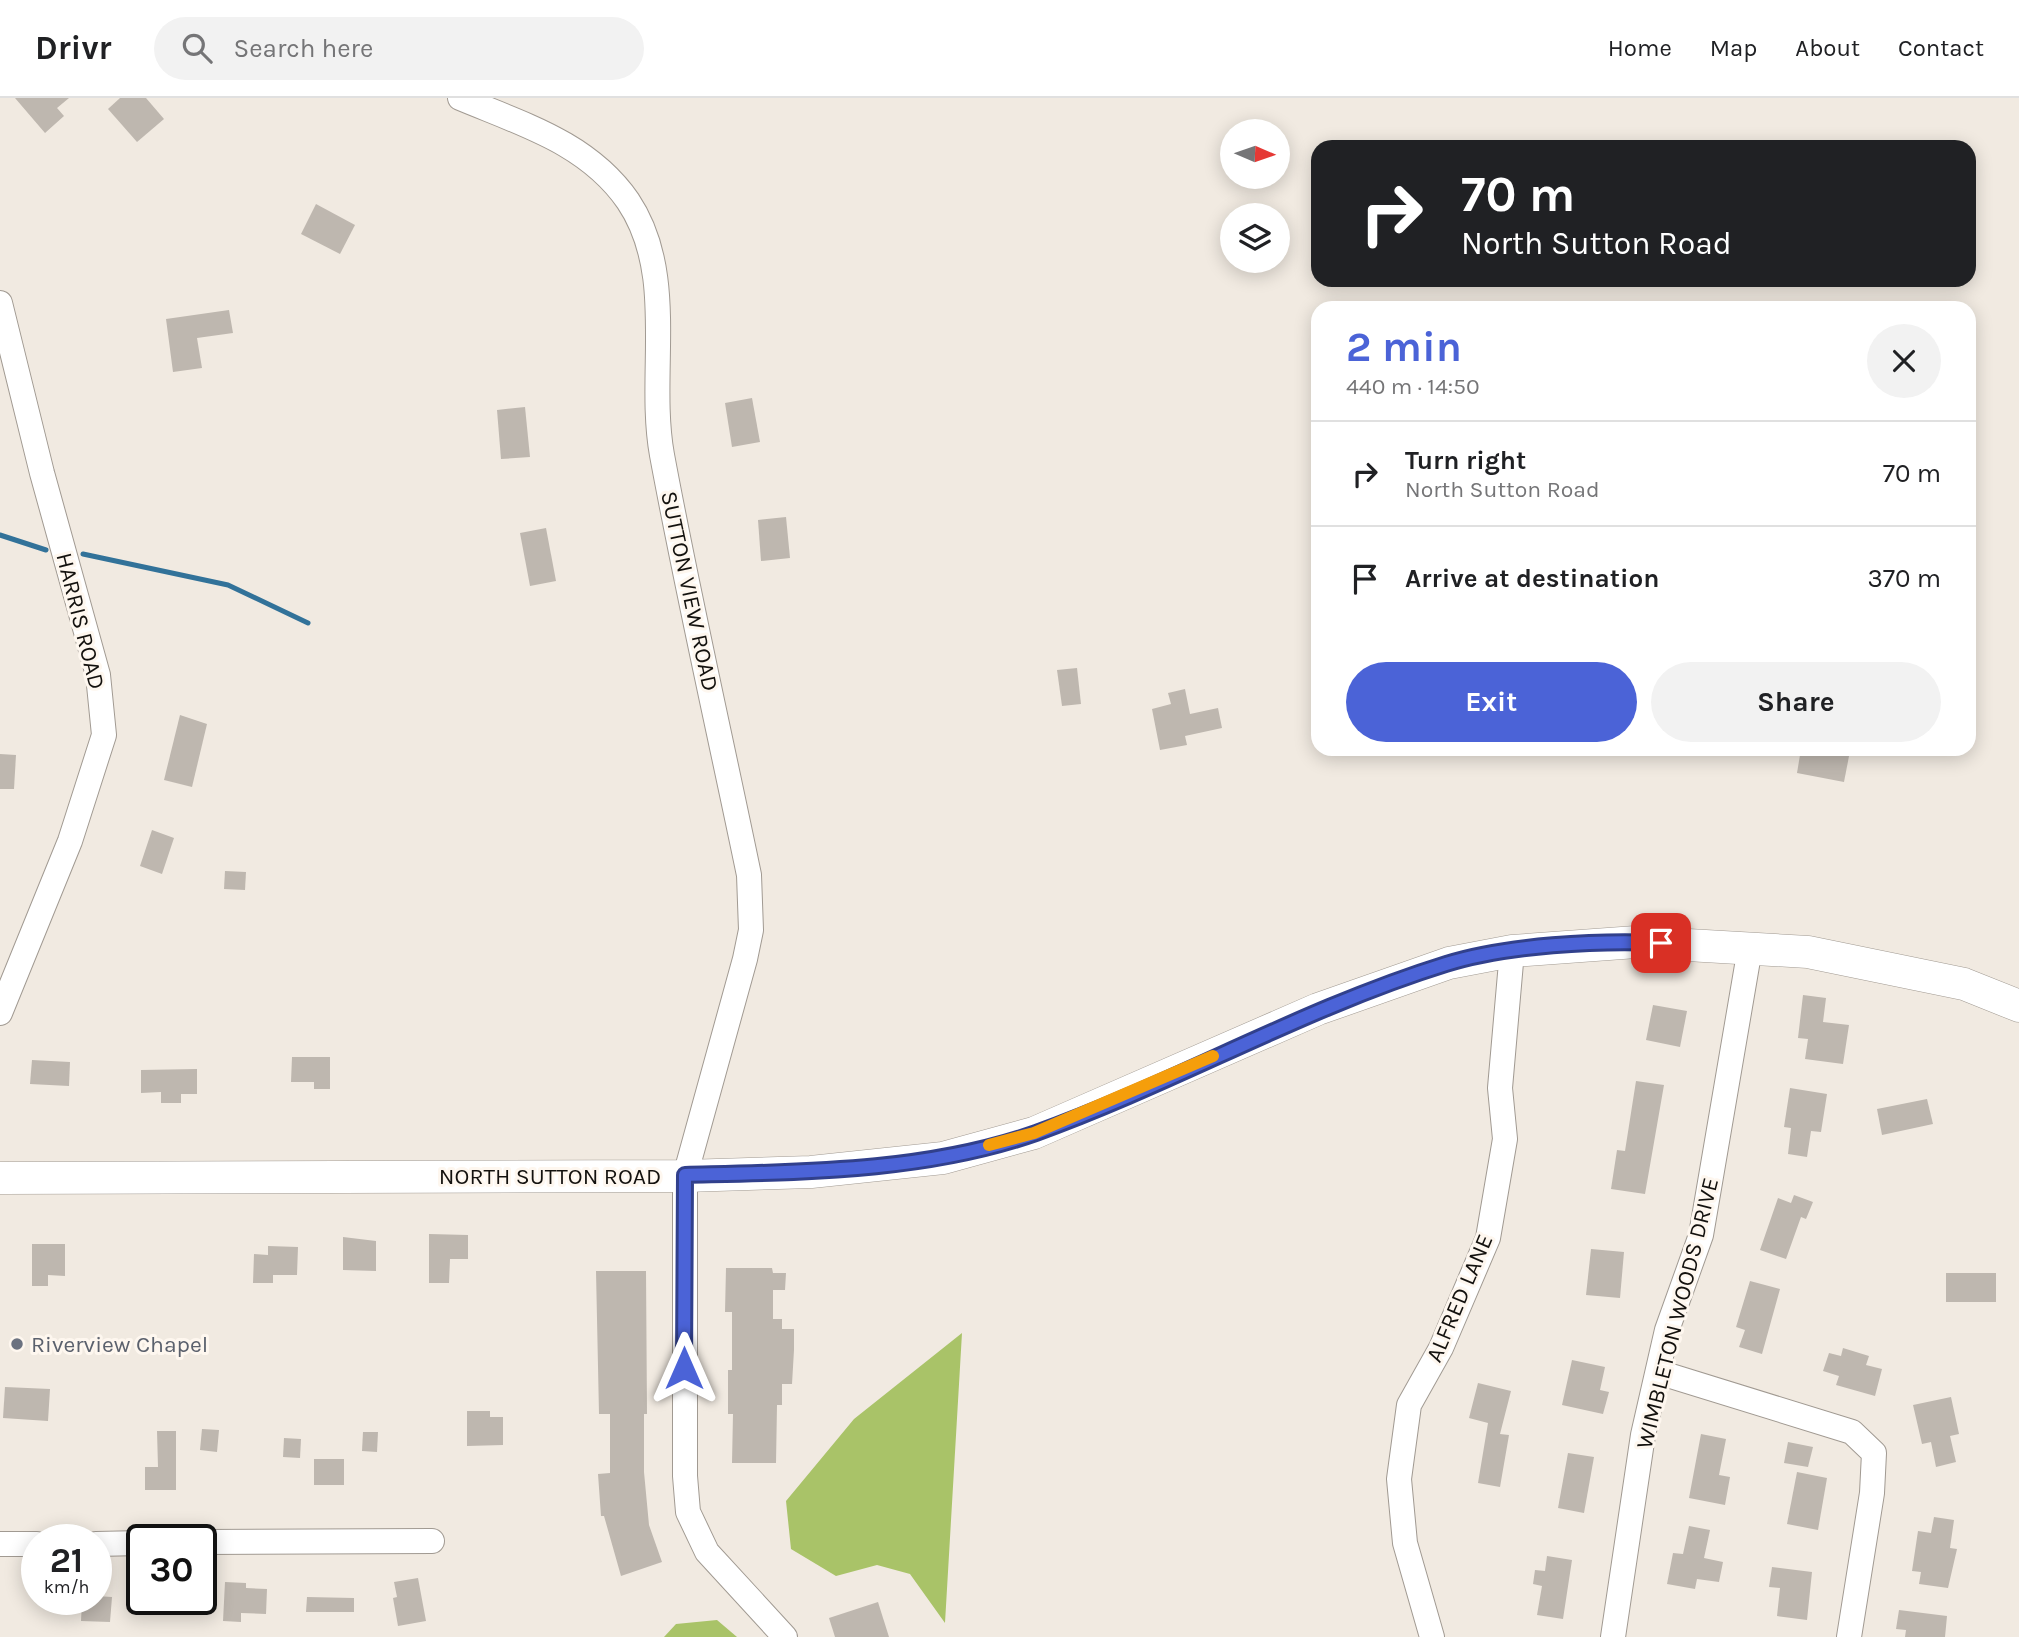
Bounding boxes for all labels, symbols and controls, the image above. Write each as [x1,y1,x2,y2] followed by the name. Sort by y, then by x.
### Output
[154,17,644,80] search box
[35,29,112,67] text: Drivr
[178,29,216,67] icon: search
[234,33,373,64] text: Search here
[1608,34,1672,62] text: Home
[1710,34,1757,62] text: Map
[1795,34,1860,62] text: About
[1898,34,1984,62] text: Contact
[1220,119,1290,189] north arrow
[1220,119,1290,273] map controls
[1461,166,1575,223] text: 70 m
[1346,168,1437,259] icon: right
[1220,203,1290,273] button: layers
[1461,225,1732,262] text: North Sutton Road
[1346,322,1462,372] text: 2 min
[1867,324,1941,398] button: close
[1346,373,1480,400] text: 440 m · 14:50
[1405,445,1526,476] text: Turn right
[1346,455,1384,493] icon: right
[1883,458,1941,489] text: 70 m
[1405,476,1600,503] text: North Sutton Road
[655,489,724,694] street label: SUTTON VIEW ROAD
[50,550,111,692] street label: HARRIS ROAD
[1346,560,1384,598] icon: arrive
[1405,563,1659,594] text: Arrive at destination
[1868,563,1941,594] text: 370 m
[1346,662,1637,742] button: Exit
[1651,662,1941,742] button: Share
[1631,913,1691,973] pin
[1642,924,1680,962] icon: arrive
[439,1163,661,1190] street label: NORTH SUTTON ROAD
[1631,1175,1724,1451] street label: WIMBLETON WOODS DRIVE
[1420,1230,1499,1366] street label: ALFRED LANE
[31,1331,208,1358] place label: Riverview Chapel
[647,1331,721,1405] position arrow
[9,1336,25,1352] marker: Riverview Chapel
[126,1524,217,1615] speed limit sign: 30
[50,1540,83,1581] text: 21
[44,1576,89,1598] text: km/h

